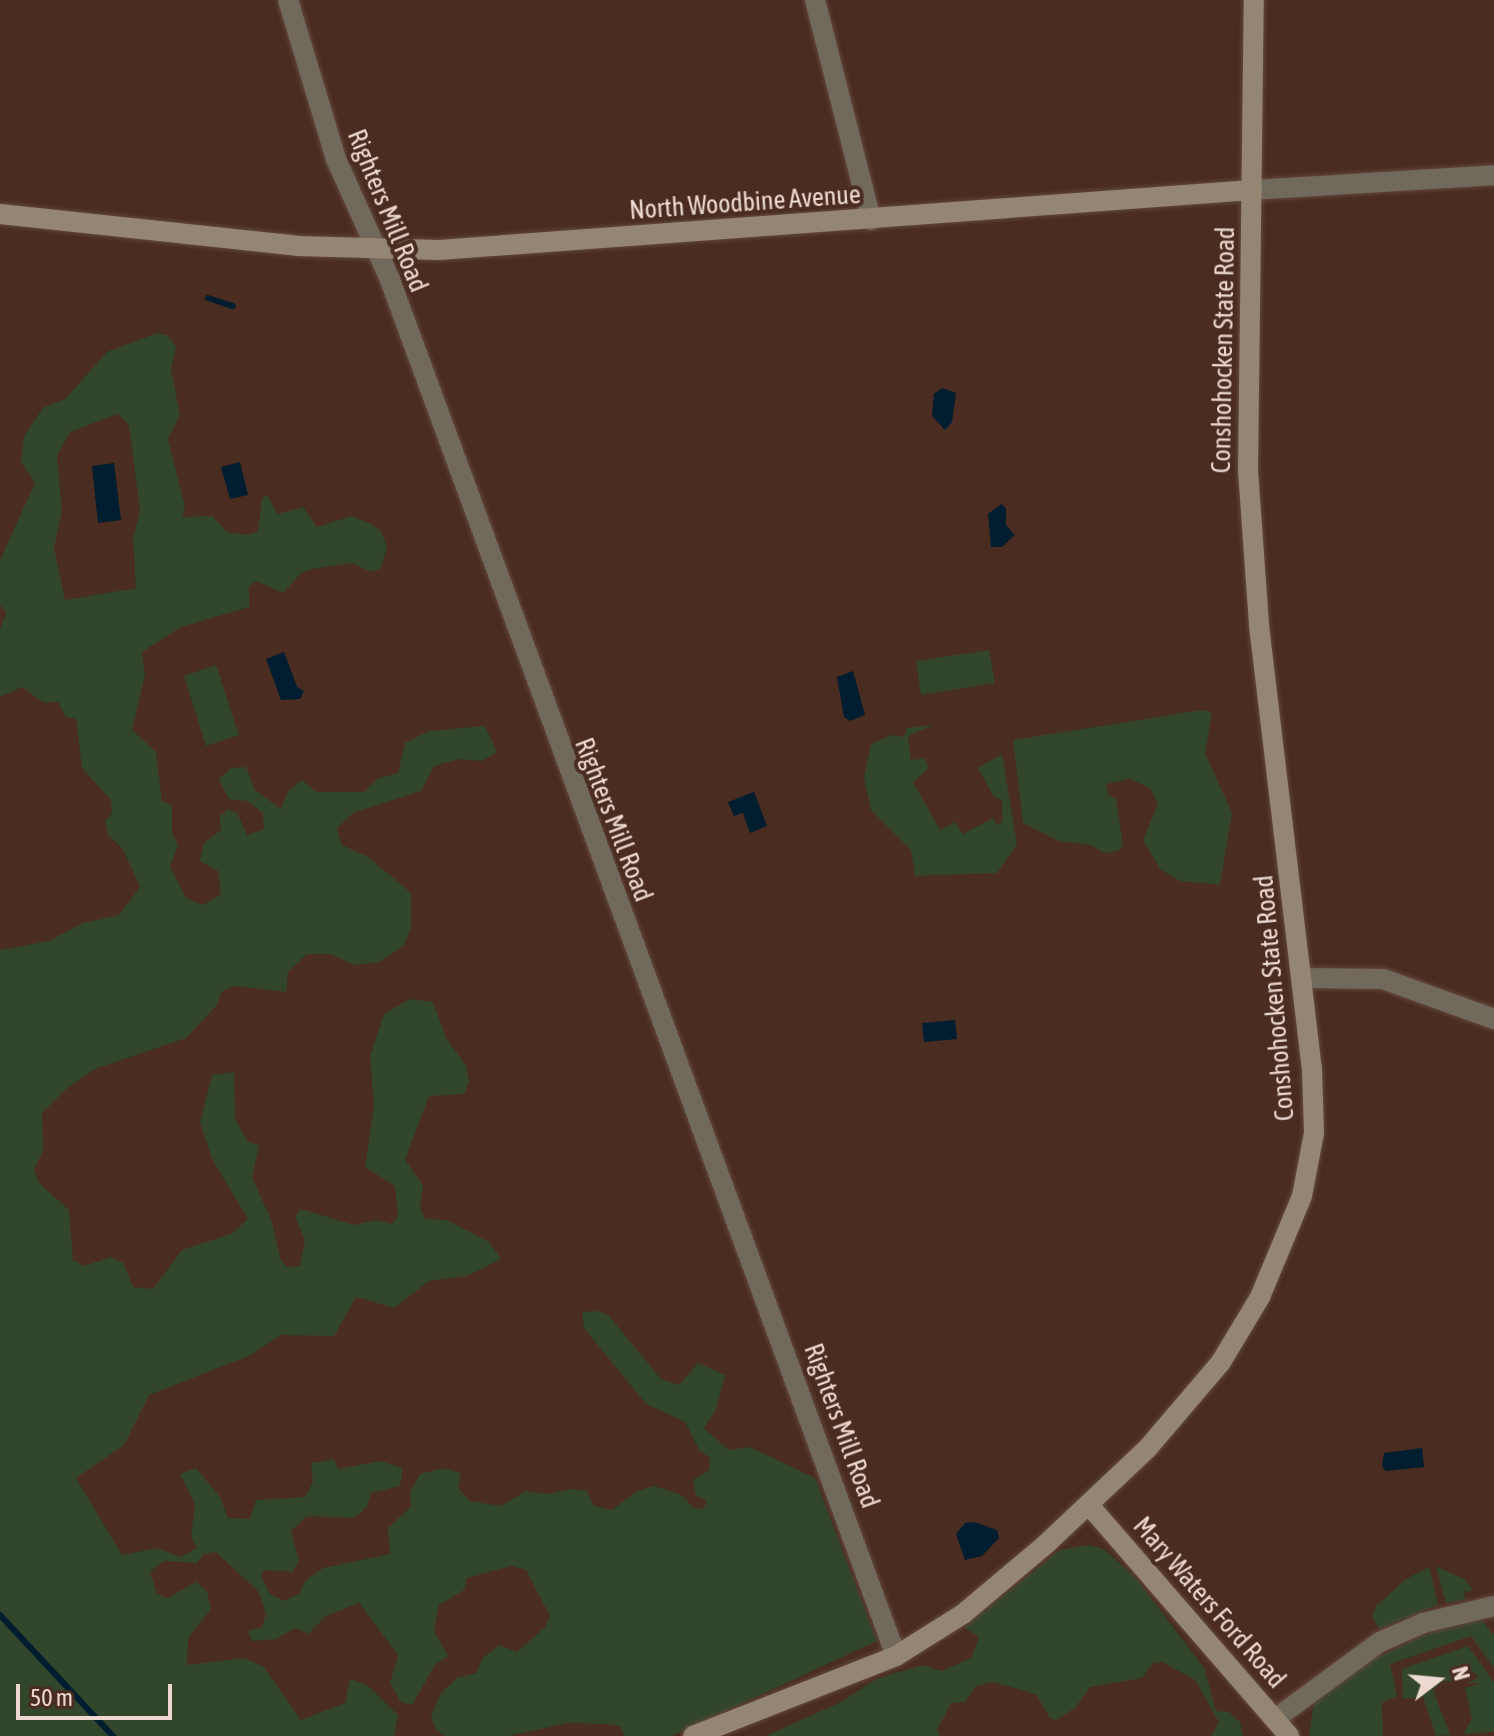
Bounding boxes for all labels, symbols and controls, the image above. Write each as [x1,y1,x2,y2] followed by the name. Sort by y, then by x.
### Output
[340,125,434,297] street label: Righters Mill Road
[628,179,862,227] street label: North Woodbine Avenue
[1206,226,1242,474] street label: Conshohocken State Road
[568,734,658,906] street label: Righters Mill Road
[1249,874,1301,1122] street label: Conshohocken State Road
[797,1340,885,1512] street label: Righters Mill Road
[1126,1511,1292,1695] street label: Mary Waters Ford Road
[1398,1640,1478,1720] north arrow
[1447,1664,1475,1683] text: N
[20,1668,176,1718] scale bar
[30,1684,73,1711] text: 50 m

